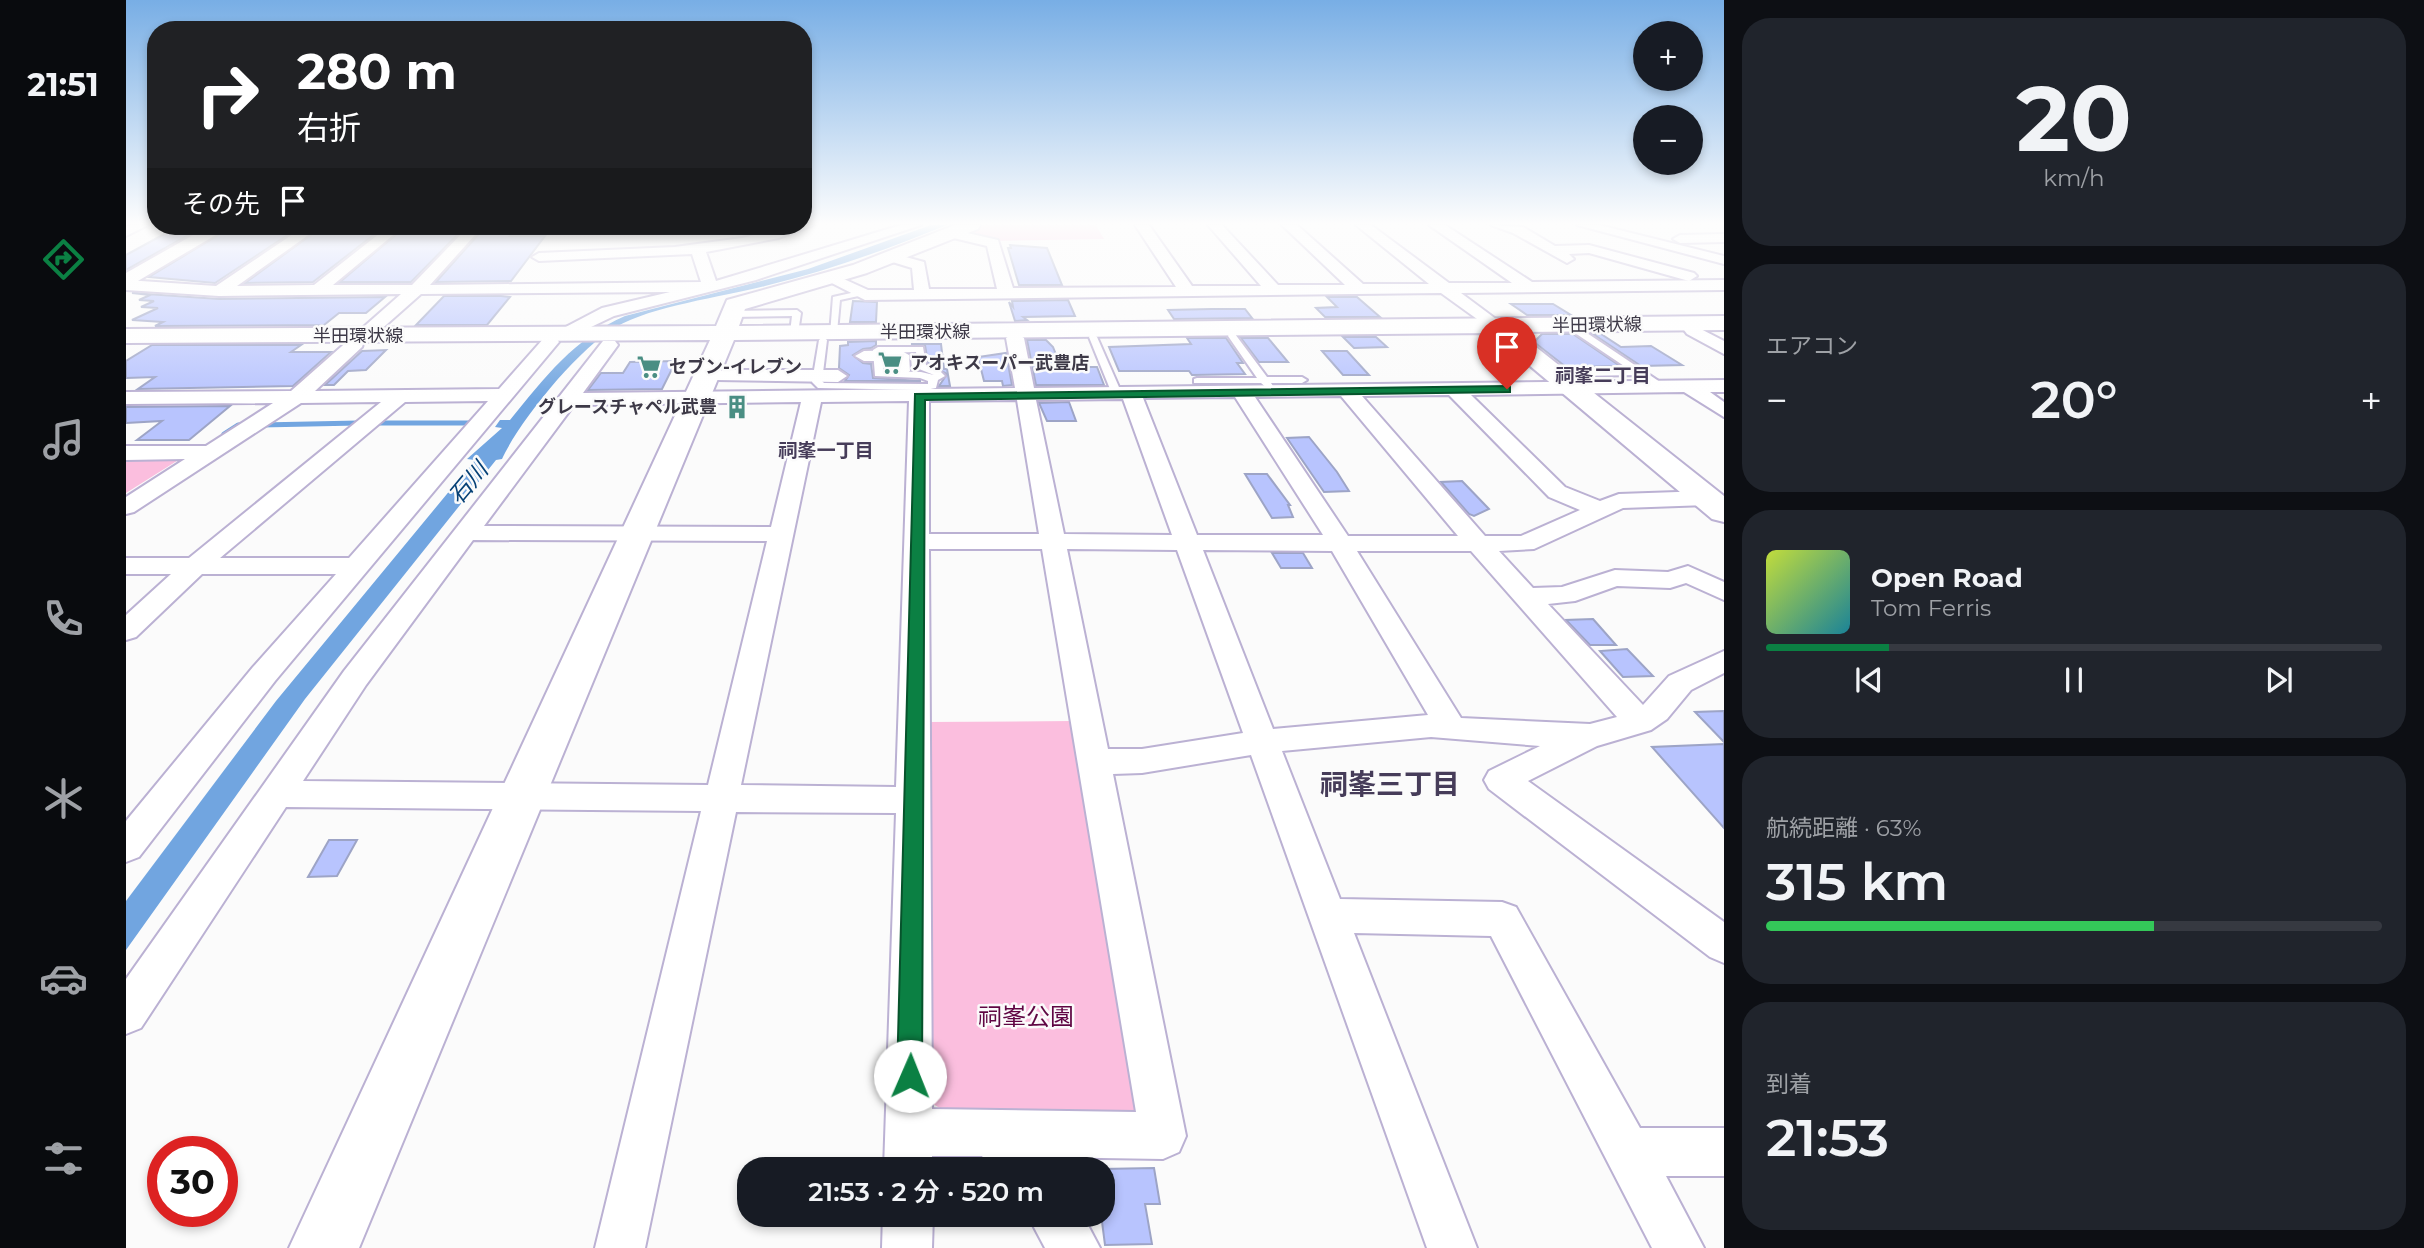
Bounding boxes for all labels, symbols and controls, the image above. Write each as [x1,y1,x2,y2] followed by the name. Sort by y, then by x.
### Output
[1633,21,1703,175] map controls
[1633,21,1703,91] button: +
[297,42,457,101] text: 280 m
[182,49,273,140] icon: right
[2016,63,2132,174] text: 20
[27,65,99,104] text: 21:51
[1633,105,1703,175] button: −
[297,108,361,147] text: 右折
[2043,164,2105,192] text: km/h
[274,182,312,220] icon: arrive
[182,188,260,220] text: その先
[39,235,88,284] icon: directions
[1552,313,1642,337] street label: 半田環状線
[1477,317,1537,389] pin
[880,321,970,343] street label: 半田環状線
[313,325,403,347] street label: 半田環状線
[1488,328,1526,366] icon: arrive
[1766,332,1858,360] text: エアコン
[876,349,904,377] supermarket icon: アオキスーパー武豊店
[910,352,1089,374] place label: アオキスーパー武豊店
[635,353,663,381] supermarket icon: セブン-イレブン
[669,356,802,378] place label: セブン-イレブン
[1555,364,1651,387] district label: 祠峯二丁目
[2030,368,2118,431] text: 20°
[1766,377,1788,424] text: −
[2360,377,2382,424] text: +
[723,393,751,421] building icon: グレースチャペル武豊
[538,396,717,418] place label: グレースチャペル武豊
[39,415,88,464] icon: music
[778,439,874,462] district label: 祠峯一丁目
[442,454,495,510] water label: 石川
[1871,562,2023,594] text: Open Road
[39,594,88,643] icon: phone
[1871,594,1991,622] text: Tom Ferris
[1850,661,1888,699] icon: previous
[2055,661,2093,699] icon: pause
[2260,661,2298,699] icon: next
[1320,767,1460,801] district label: 祠峯三丁目
[39,774,88,823] icon: climate
[1766,814,1922,842] text: 航続距離 · 63%
[1766,850,1948,913] text: 315 km
[39,954,88,1003] icon: car
[978,1002,1074,1031] park label: 祠峯公園
[873,1039,947,1113] position arrow
[1766,1070,1812,1098] text: 到着
[1766,1106,1889,1169] text: 21:53
[39,1134,88,1183] icon: filters
[147,1136,238,1227] speed limit sign: 30
[808,1176,1044,1208] text: 21:53 · 2 分 · 520 m

